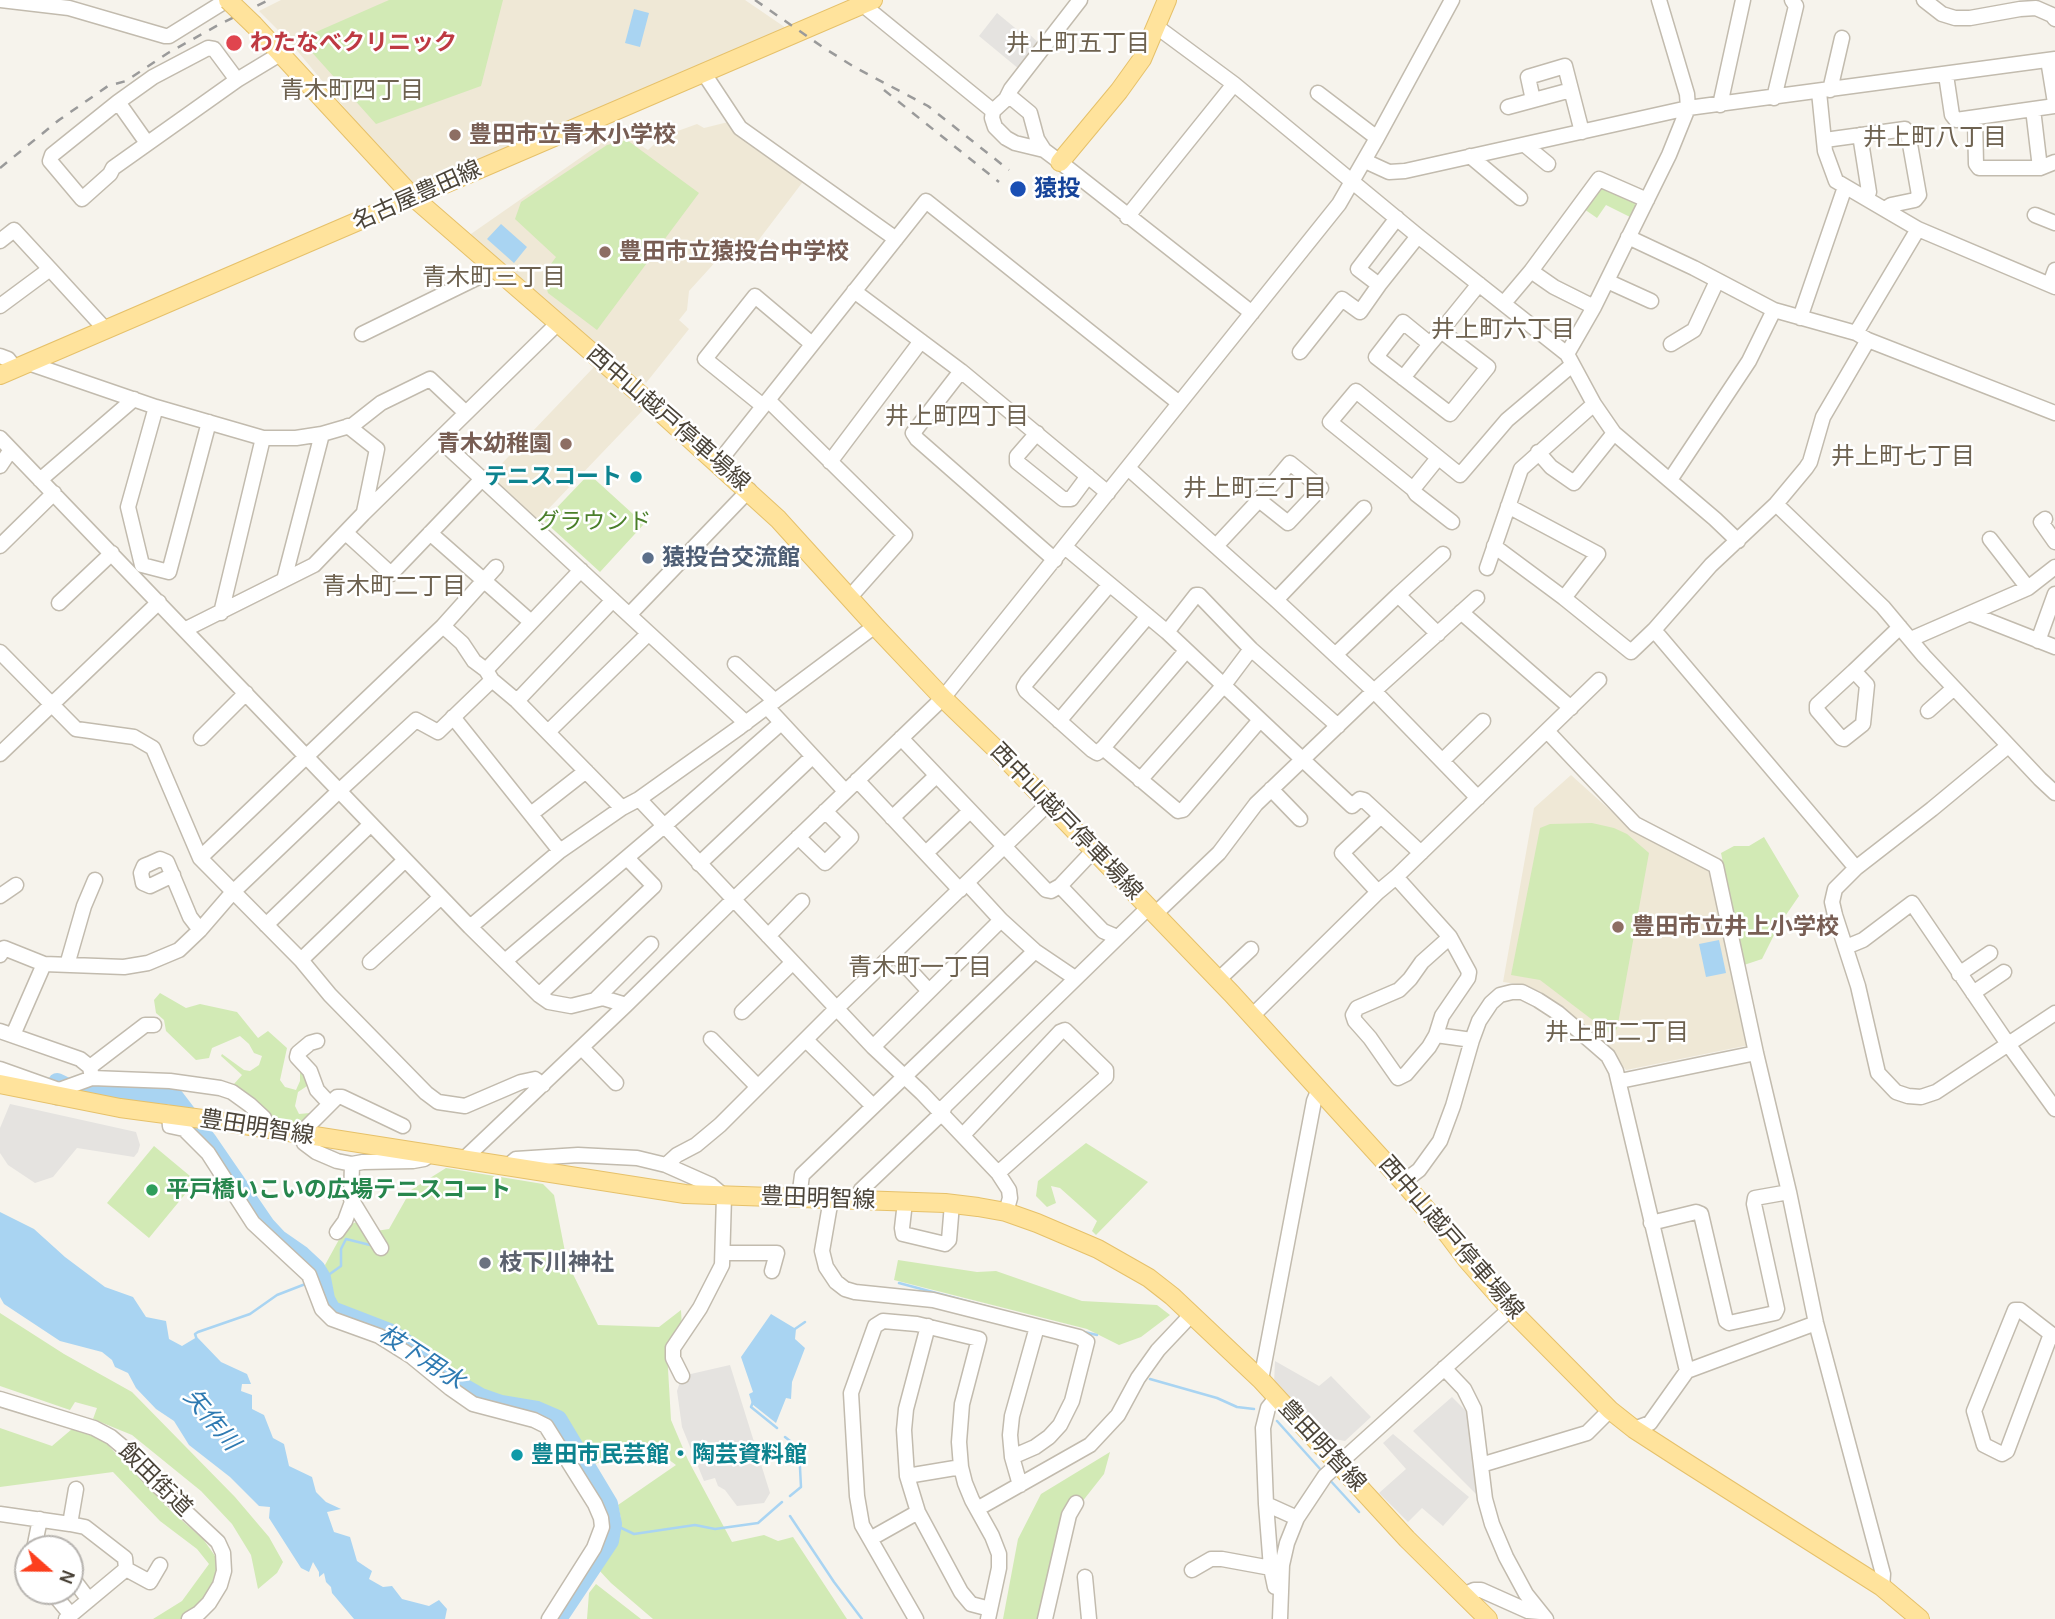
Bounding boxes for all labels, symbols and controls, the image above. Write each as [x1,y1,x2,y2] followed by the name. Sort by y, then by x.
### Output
[250,29,457,57] place label: わたなべクリニック
[1006,30,1150,58] district label: 井上町五丁目
[224,33,244,53] marker: わたなべクリニック
[280,77,424,105] district label: 青木町四丁目
[469,121,676,149] place label: 豊田市立青木小学校
[1863,124,2007,152] district label: 井上町八丁目
[447,127,463,143] marker: 豊田市立青木小学校
[348,155,486,237] street label: 名古屋豊田線
[1034,175,1080,203] place label: 猿投
[1008,179,1028,199] marker: 猿投
[619,238,849,266] place label: 豊田市立猿投台中学校
[597,244,613,260] marker: 豊田市立猿投台中学校
[422,264,566,292] district label: 青木町三丁目
[1431,316,1575,344] district label: 井上町六丁目
[581,341,755,497] street label: 西中山越戸停車場線
[885,403,1029,431] district label: 井上町四丁目
[437,430,552,458] place label: 青木幼稚園
[558,436,574,452] marker: 青木幼稚園
[1831,443,1975,471] district label: 井上町七丁目
[484,463,622,491] place label: テニスコート
[628,469,644,485] marker: テニスコート
[1183,475,1327,503] district label: 井上町三丁目
[537,508,651,536] park label: グラウンド
[662,544,800,572] place label: 猿投台交流館
[640,550,656,566] marker: 猿投台交流館
[322,573,466,601] district label: 青木町二丁目
[984,738,1148,906] street label: 西中山越戸停車場線
[1632,913,1839,941] place label: 豊田市立井上小学校
[1610,919,1626,935] marker: 豊田市立井上小学校
[848,954,992,982] district label: 青木町一丁目
[1545,1019,1689,1047] district label: 井上町二丁目
[198,1105,316,1151] street label: 豊田明智線
[1373,1151,1529,1325] street label: 西中山越戸停車場線
[166,1176,511,1204] place label: 平戸橋いこいの広場テニスコート
[144,1182,160,1198] marker: 平戸橋いこいの広場テニスコート
[760,1183,876,1215] street label: 豊田明智線
[499,1249,614,1277] place label: 枝下川神社
[477,1255,493,1271] marker: 枝下川神社
[373,1320,469,1396] water label: 枝下用水
[177,1383,245,1457] water label: 矢作川
[1273,1395,1371,1497] street label: 豊田明智線
[113,1438,197,1522] street label: 飯田街道
[531,1441,807,1469] place label: 豊田市民芸館・陶芸資料館
[509,1447,525,1463] marker: 豊田市民芸館・陶芸資料館
[14,1535,84,1605] north arrow
[54,1567,79,1587] text: N

